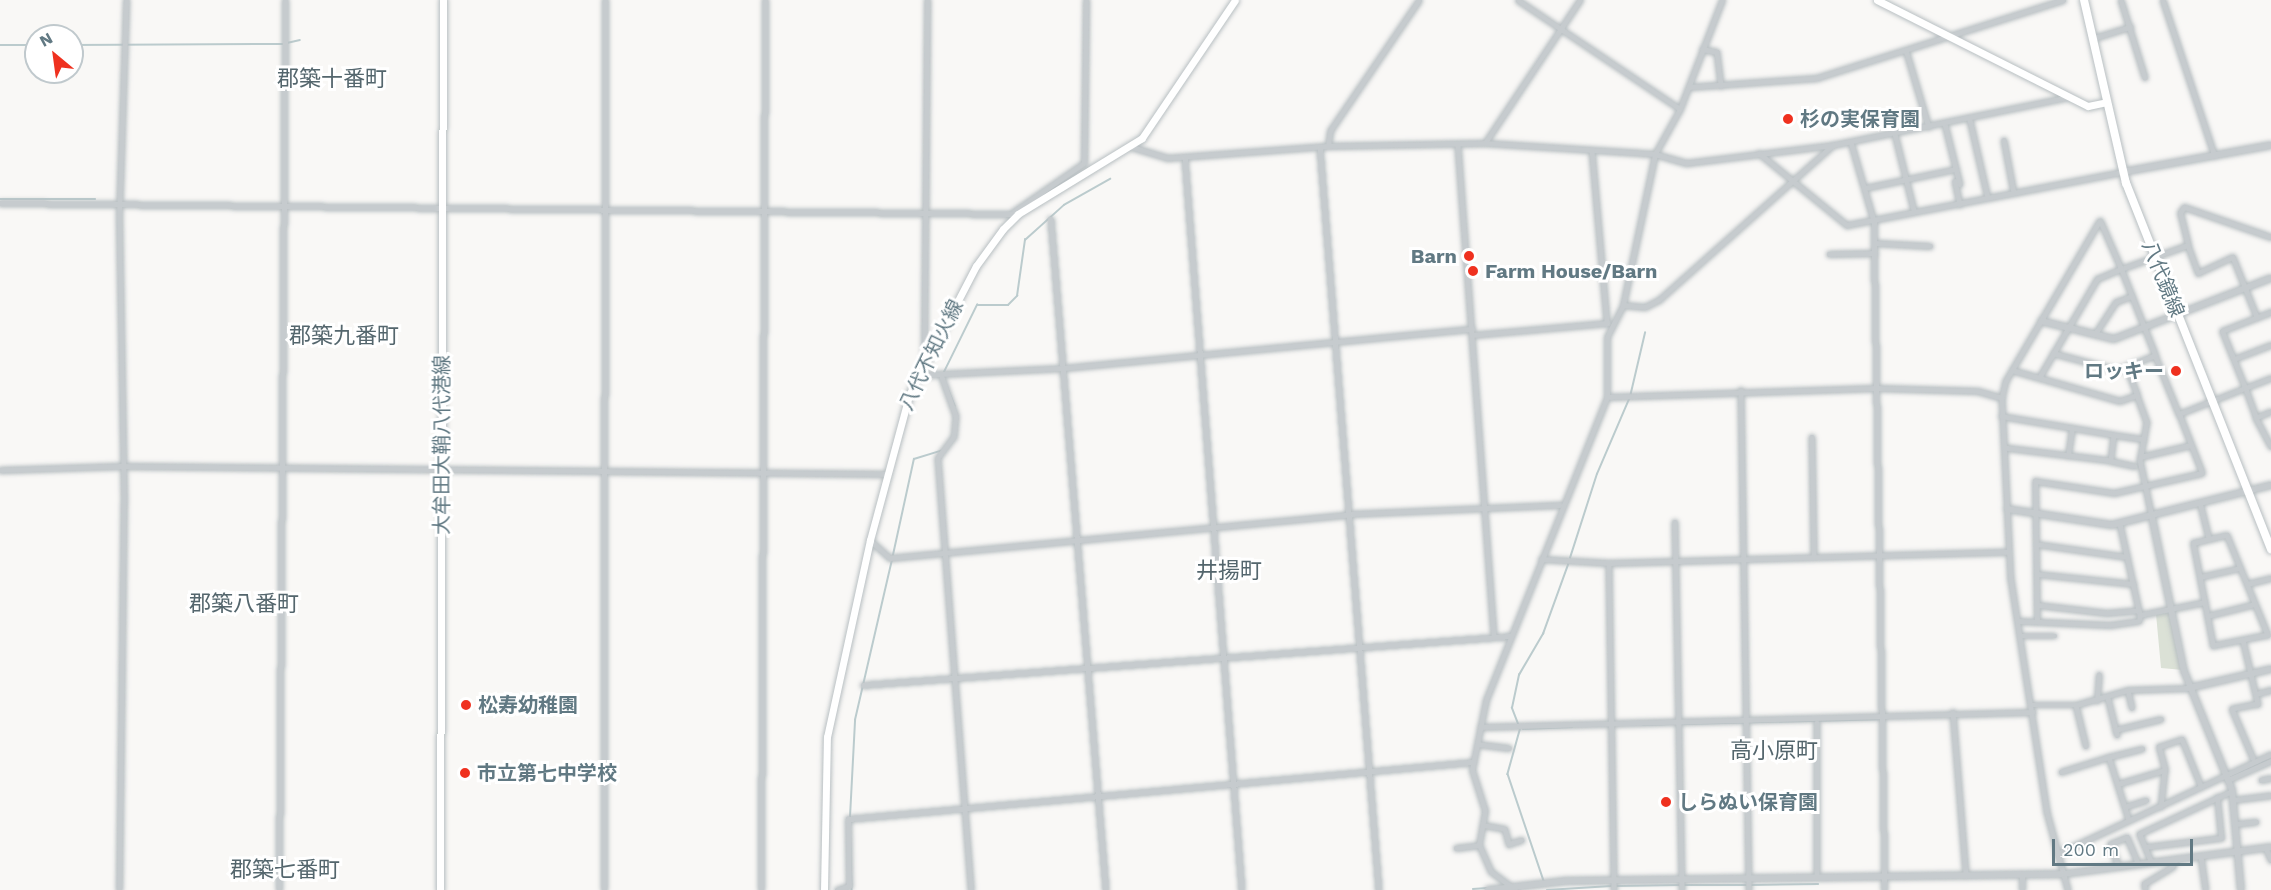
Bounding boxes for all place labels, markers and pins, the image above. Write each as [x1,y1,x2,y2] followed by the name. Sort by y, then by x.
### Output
[1800,107,1920,131] place label: 杉の実保育園
[1781,112,1795,126] marker: 杉の実保育園
[1411,244,1457,268] place label: Barn
[1462,249,1476,263] marker: Barn
[1485,259,1658,283] place label: Farm House/Barn
[1466,264,1480,278] marker: Farm House/Barn
[2084,359,2164,383] place label: ロッキー
[2169,364,2183,378] marker: ロッキー
[478,693,578,717] place label: 松寿幼稚園
[459,698,473,712] marker: 松寿幼稚園
[477,761,617,785] place label: 市立第七中学校
[458,766,472,780] marker: 市立第七中学校
[1678,790,1818,814] place label: しらぬい保育園
[1659,795,1673,809] marker: しらぬい保育園

